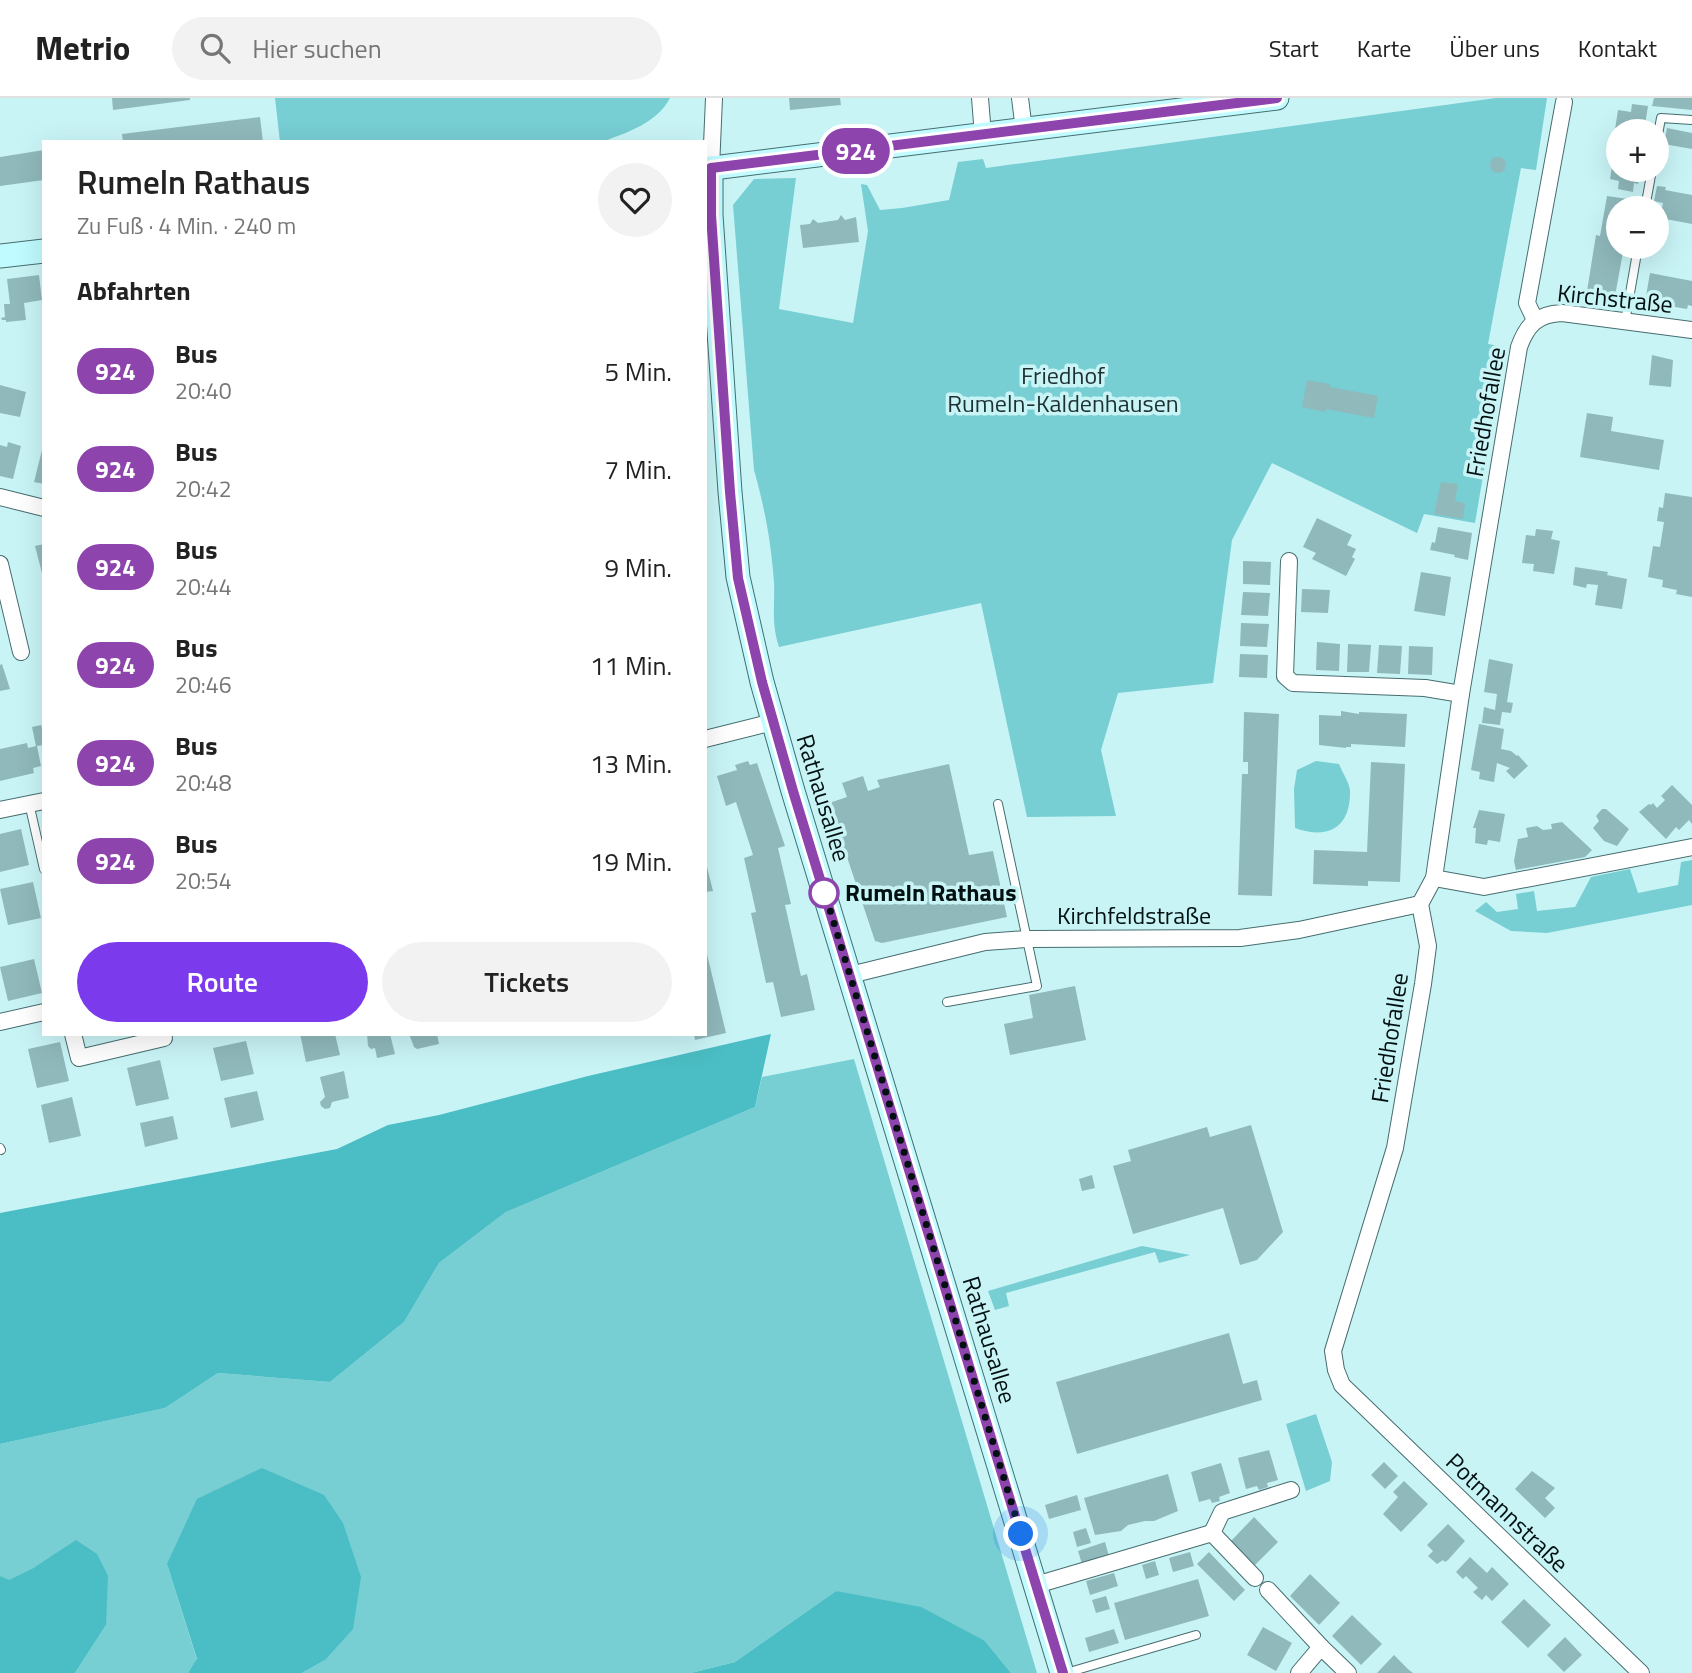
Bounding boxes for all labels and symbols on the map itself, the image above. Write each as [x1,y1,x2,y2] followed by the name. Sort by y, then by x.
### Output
[816,128,896,174] line badge: 924
[1555,274,1675,322] street label: Kirchstraße
[1456,344,1514,480] street label: Friedhofallee
[947,357,1179,421] park label: Friedhof Rumeln-Kaldenhausen
[788,730,860,866] street label: Rathausallee
[845,874,1016,910] place label: Rumeln Rathaus
[809,878,839,908] marker: Rumeln Rathaus
[1057,897,1211,933] street label: Kirchfeldstraße
[1361,970,1417,1106] street label: Friedhofallee
[954,1272,1026,1408] street label: Rathausallee
[1438,1444,1577,1580] street label: Potmannstraße
[1003,1516,1038,1551] your location

